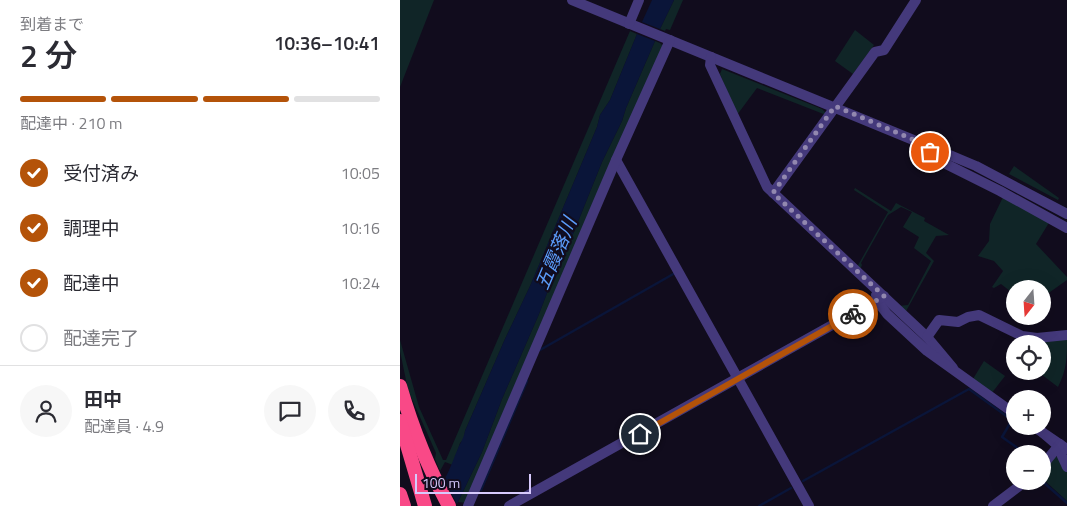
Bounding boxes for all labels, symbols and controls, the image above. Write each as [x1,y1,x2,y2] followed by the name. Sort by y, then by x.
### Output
[20,12,84,36] text: 到着まで
[274,28,380,57] text: 10:36–10:41
[20,31,77,79] text: 2 分
[20,111,122,135] text: 配達中 · 210 m
[909,131,951,173] pin
[916,138,944,166] icon: bag
[63,158,139,187] text: 受付済み
[20,159,48,187] icon: check
[341,161,380,185] text: 10:05
[527,211,584,294] water label: 五霞落川
[63,213,120,242] text: 調理中
[20,214,48,242] icon: check
[341,216,380,240] text: 10:16
[63,268,120,297] text: 配達中
[20,269,48,297] icon: check
[341,271,380,295] text: 10:24
[1006,280,1051,325] north arrow
[1006,280,1051,490] map controls
[828,289,878,339] courier
[839,300,867,328] icon: bike
[63,323,139,352] text: 配達完了
[1006,335,1051,380] button: locate
[84,384,122,413] text: 田中
[20,385,72,437] button: person
[264,385,316,437] button: chat
[328,385,380,437] button: phone
[1006,390,1051,435] button: +
[619,413,661,455] pin
[84,414,164,438] text: 配達員 · 4.9
[626,420,654,448] icon: home
[1006,445,1051,490] button: −
[415,471,531,494] scale bar
[422,472,460,493] text: 100 m

